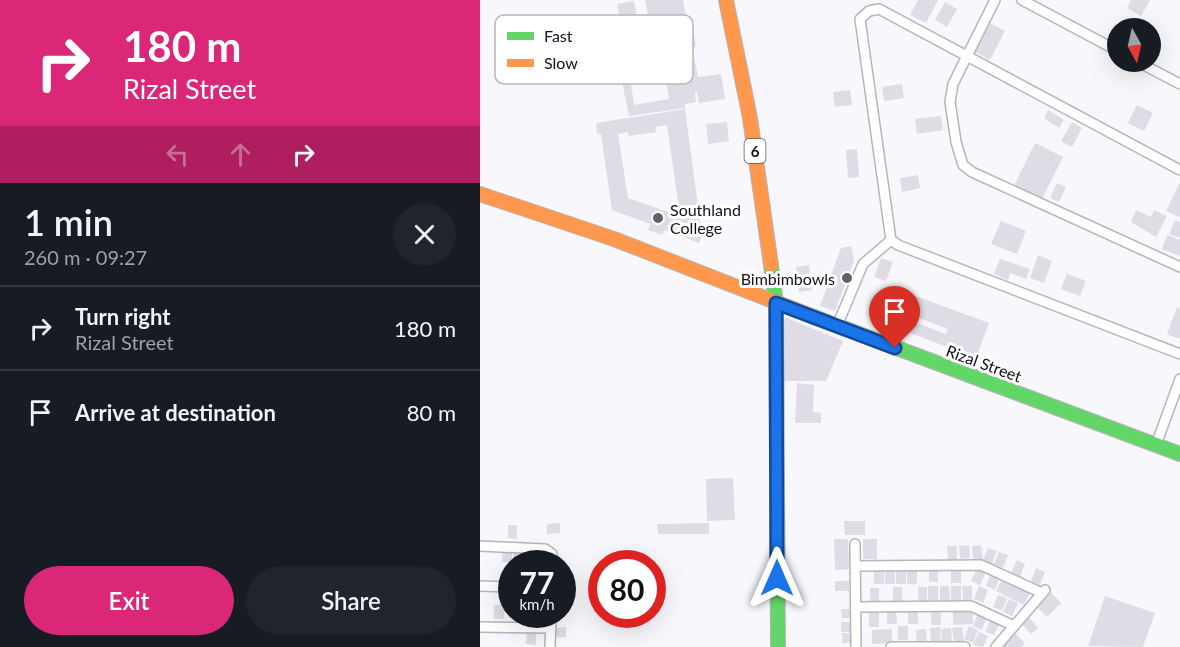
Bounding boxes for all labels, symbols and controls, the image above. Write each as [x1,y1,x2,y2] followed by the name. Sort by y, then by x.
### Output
[495,15,693,84] legend
[1107,18,1161,72] north arrow
[1107,18,1161,72] map controls
[123,21,241,71] text: 180 m
[24,24,102,102] icon: right
[544,26,573,45] text: Fast
[544,53,578,72] text: Slow
[123,72,256,105] text: Rizal Street
[161,138,194,171] icon: left
[224,138,257,171] icon: ahead
[287,138,320,171] icon: right
[744,139,766,163] road number: 6
[24,200,113,244] text: 1 min
[670,200,741,237] place label: Southland College
[393,203,456,266] button: close
[651,211,665,225] marker: Southland College
[24,245,147,269] text: 260 m · 09:27
[741,269,835,288] place label: Bimbimbowls
[840,271,854,285] marker: Bimbimbowls
[869,286,920,348] pin
[878,295,911,328] icon: arrive
[75,303,170,330] text: Turn right
[24,312,57,345] icon: right
[394,315,456,342] text: 180 m
[75,330,174,354] text: Rizal Street
[944,341,1025,386] street label: Rizal Street
[24,396,57,429] icon: arrive
[75,399,276,426] text: Arrive at destination
[407,399,456,426] text: 80 m
[745,546,809,610] position arrow
[588,550,666,628] speed limit sign: 80
[520,564,554,600] text: 77
[24,566,234,635] button: Exit
[246,566,456,635] button: Share
[519,595,555,613] text: km/h

